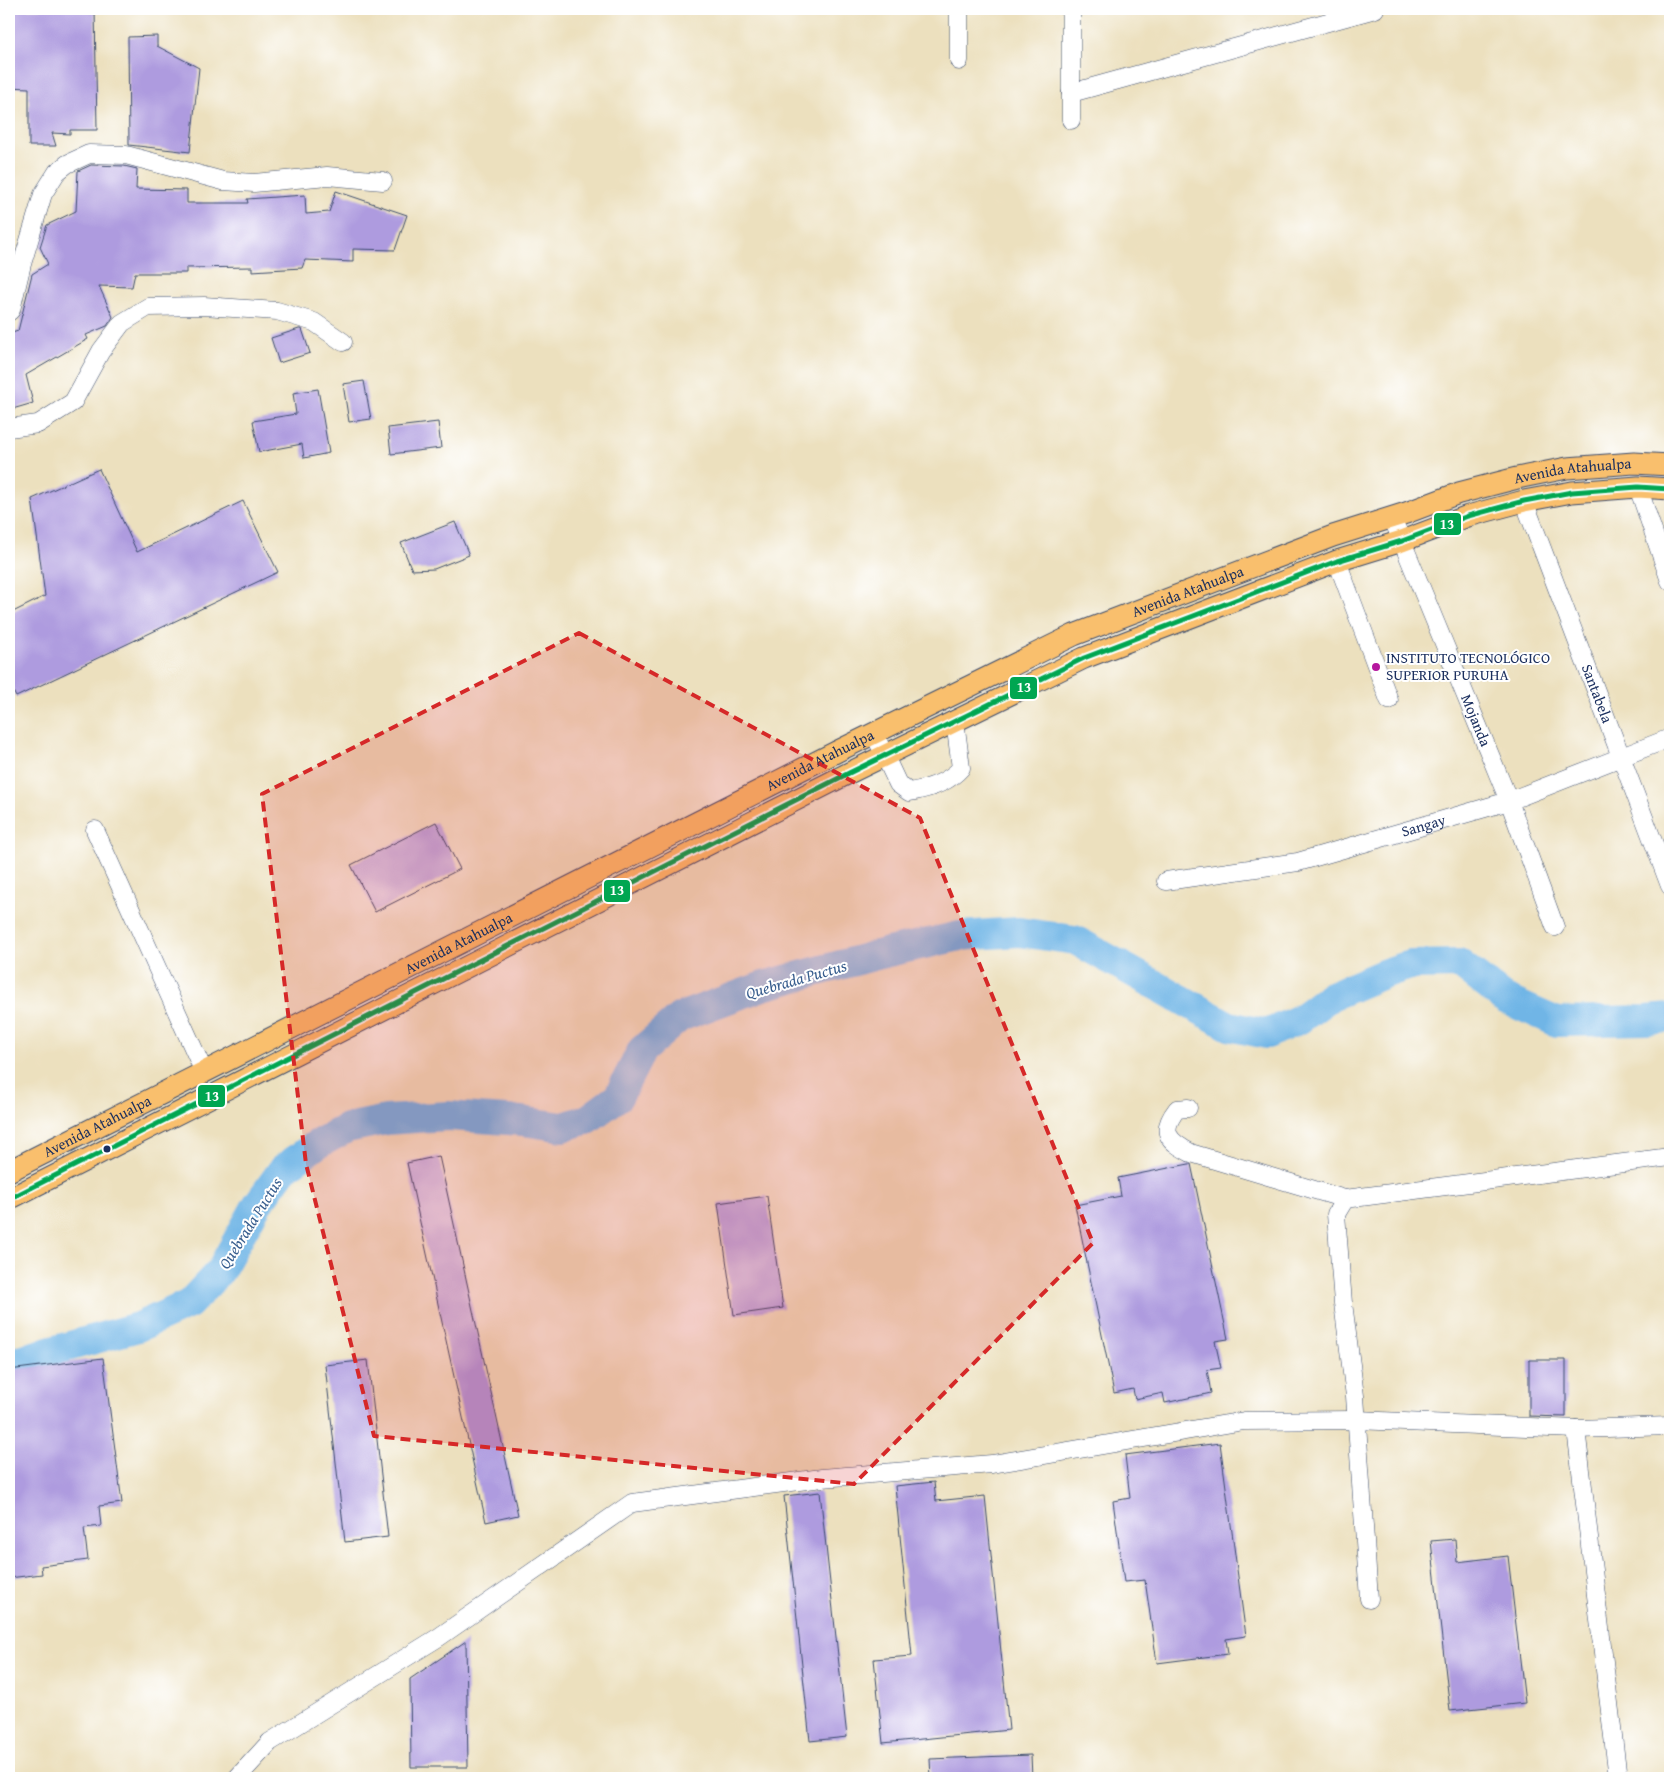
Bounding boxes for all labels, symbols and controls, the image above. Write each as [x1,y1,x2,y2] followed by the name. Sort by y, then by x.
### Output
[1512,452,1632,488] street label: Avenida Atahualpa
[1433,512,1462,536] line badge: 13
[1440,514,1454,534] text: 13
[1129,560,1246,622] street label: Avenida Atahualpa
[1386,647,1550,685] place label: INSTITUTO TECNOLÓGICO SUPERIOR PURUHA
[1370,661,1382,673] marker: INSTITUTO TECNOLÓGICO SUPERIOR PURUHA
[1577,661,1618,726] street label: Santabela
[1009,676,1038,700] line badge: 13
[1017,677,1031,697] text: 13
[1456,691,1496,749] street label: Mojanda
[762,724,877,796] street label: Avenida Atahualpa
[1399,809,1448,842] street label: Sangay
[603,879,631,903] line badge: 13
[610,880,624,900] text: 13
[401,907,516,979] street label: Avenida Atahualpa
[743,953,849,1005] water label: Quebrada Puctus
[197,1084,226,1108] line badge: 13
[205,1086,219,1106] text: 13
[40,1090,155,1162] street label: Avenida Atahualpa
[102,1144,112,1154] unlabelled marker
[212,1172,288,1273] water label: Quebrada Puctus

